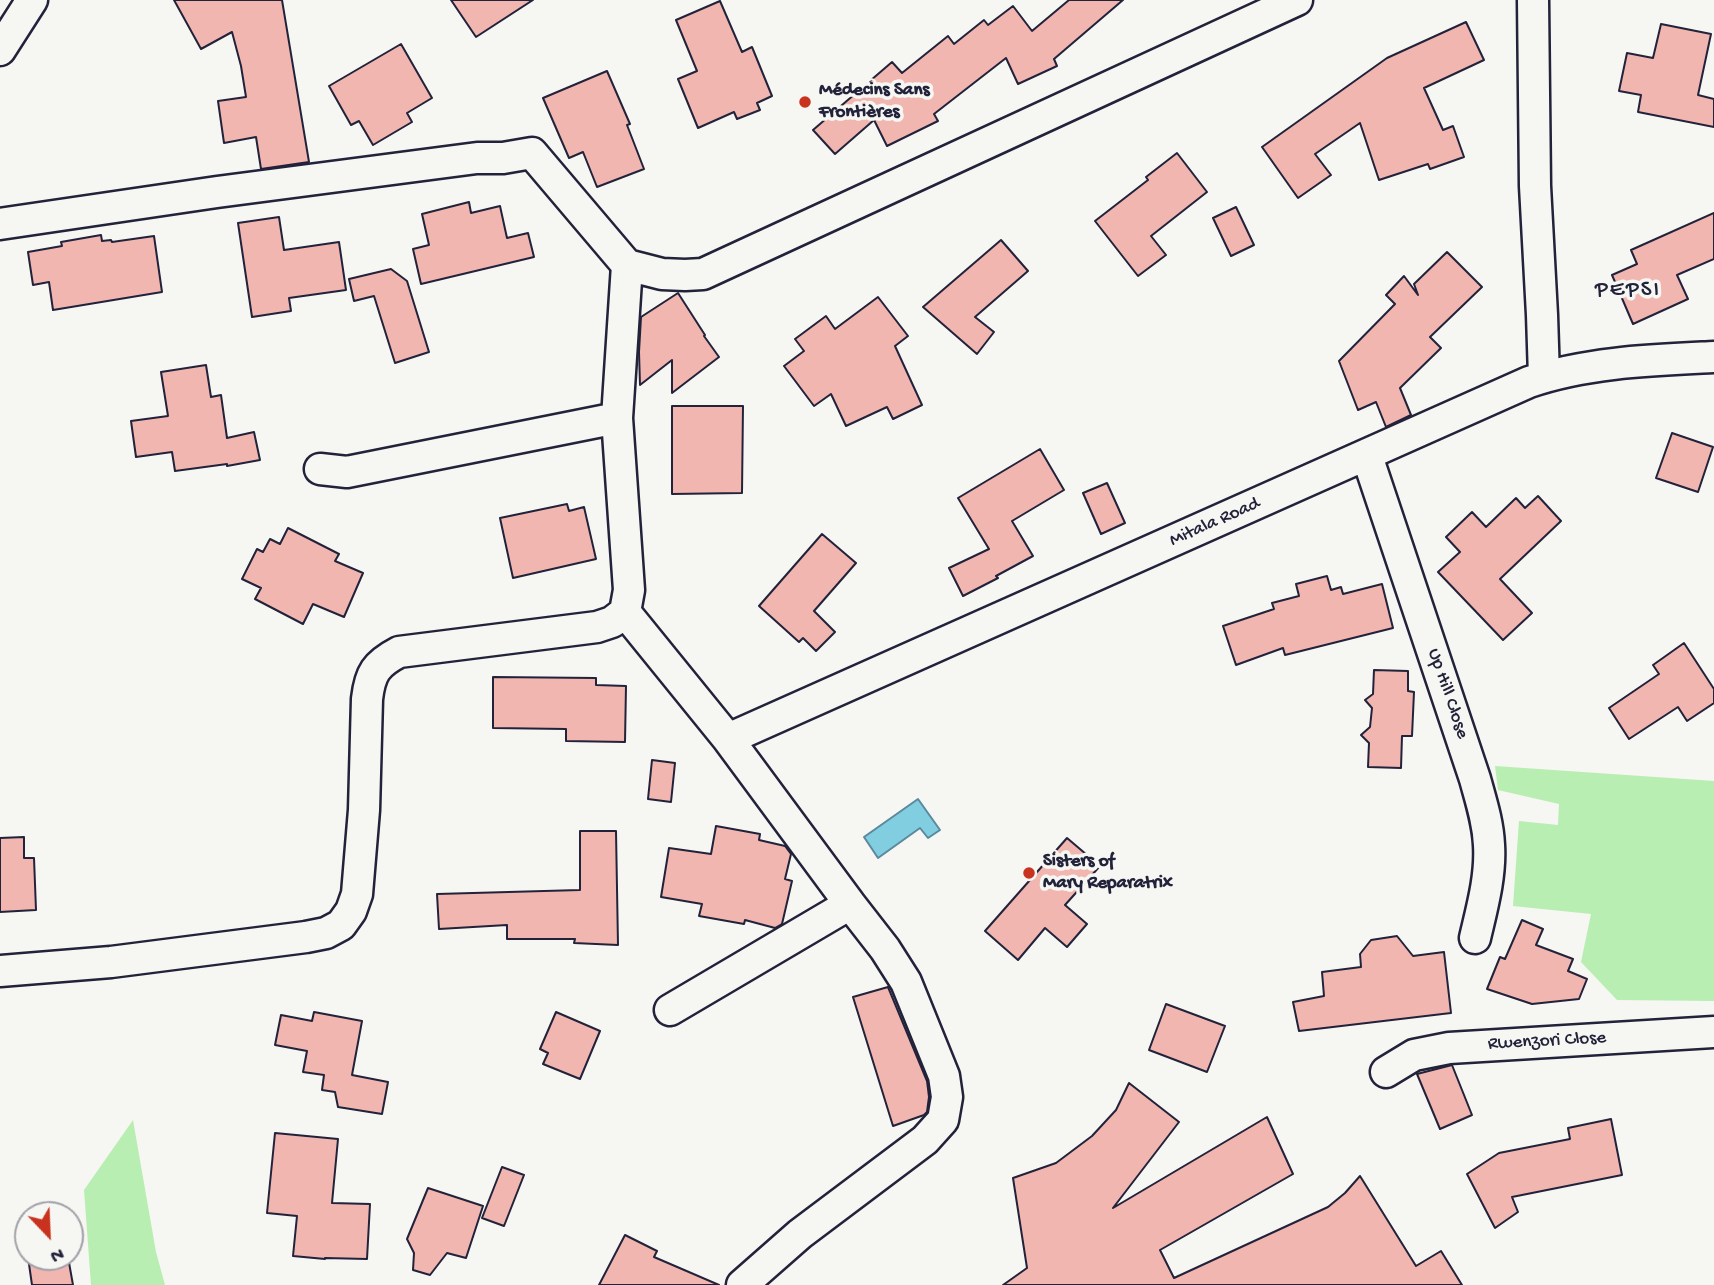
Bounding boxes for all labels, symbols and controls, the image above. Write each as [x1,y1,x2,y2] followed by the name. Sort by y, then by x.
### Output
[819,80,929,124] place label: Médecins Sans Frontières
[797,94,813,110] marker: Médecins Sans Frontières
[1596,277,1660,305] district label: PEPSI
[1166,493,1264,553] street label: Mitala Road
[1421,646,1473,742] street label: Up Hill Close
[1043,851,1173,895] place label: Sisters of Mary Reparatrix
[1021,865,1037,881] marker: Sisters of Mary Reparatrix
[1487,1028,1607,1056] street label: Rwenzori Close
[14,1201,84,1271] north arrow
[46,1241,67,1267] text: N

